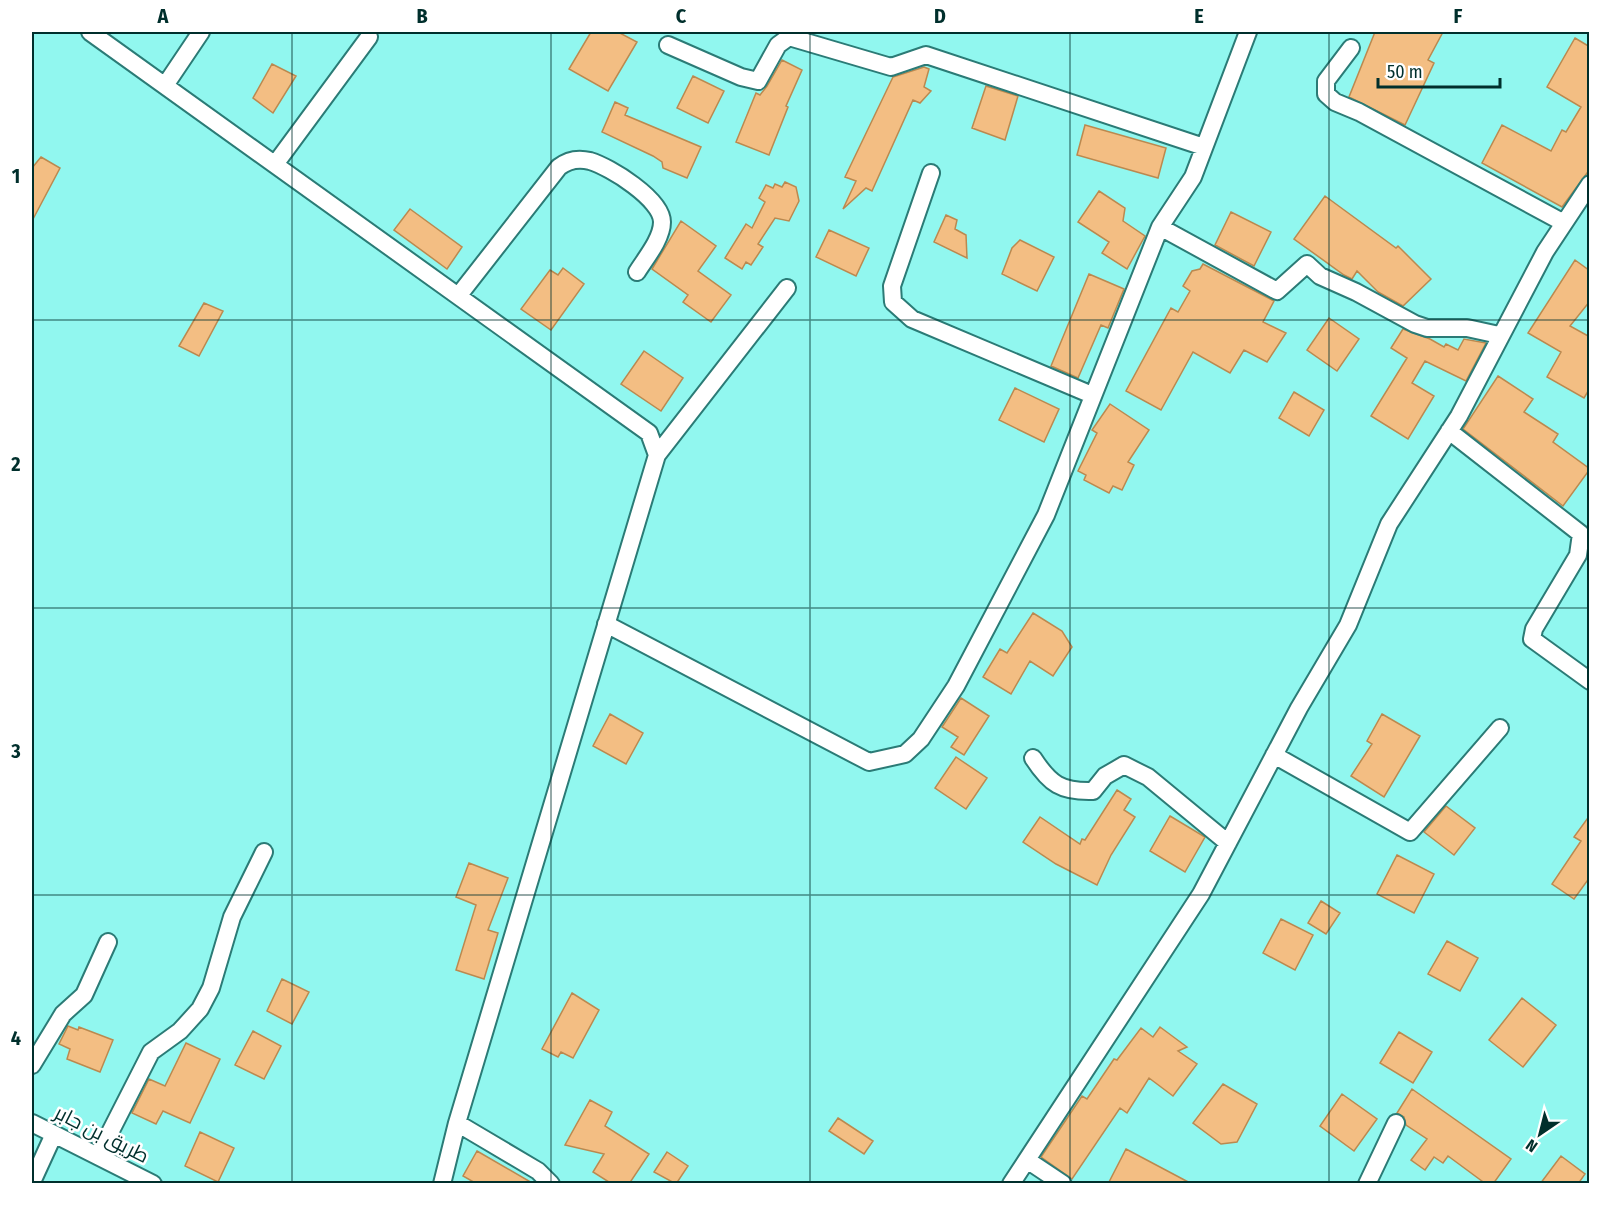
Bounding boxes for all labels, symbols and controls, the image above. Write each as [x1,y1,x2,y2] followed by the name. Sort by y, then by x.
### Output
[157,4,170,28] text: A
[416,4,428,28] text: B
[676,4,687,28] text: C
[934,4,946,28] text: D
[1194,4,1204,28] text: E
[1454,4,1463,28] text: F
[1378,51,1500,89] scale bar
[1387,61,1423,83] text: 50 m
[12,164,20,188] text: 1
[10,452,21,476] text: 2
[10,739,21,763] text: 3
[11,1026,21,1050] text: 4
[49,1100,153,1169] street label: طريق بن جابر
[1510,1104,1570,1164] north arrow
[1522,1135,1541,1156] text: N

